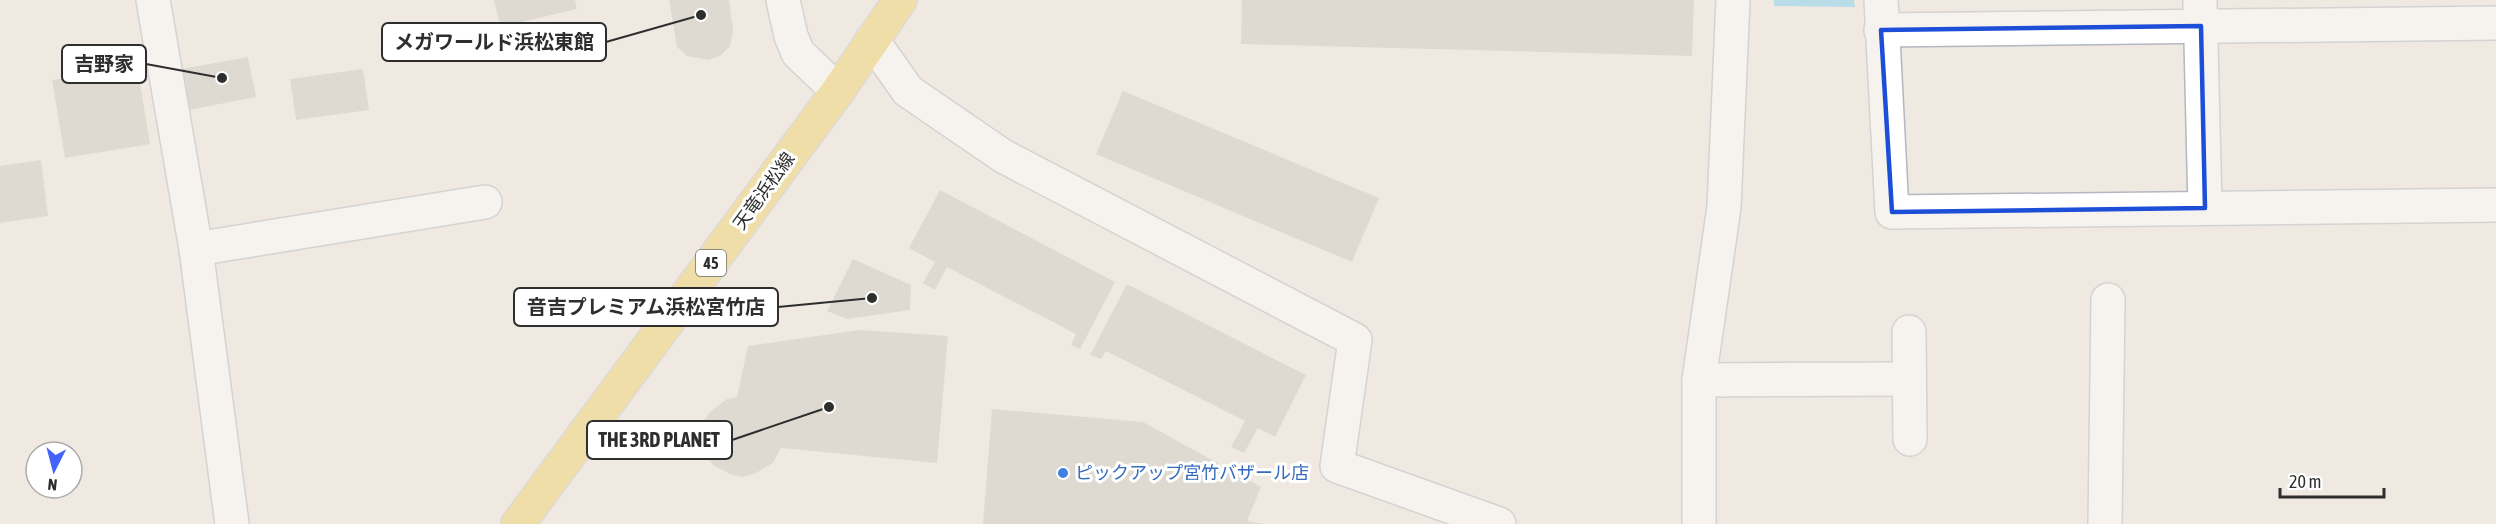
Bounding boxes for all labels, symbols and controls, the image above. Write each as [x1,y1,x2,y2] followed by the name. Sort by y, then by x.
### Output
[382,23,606,61] callout: メガワールド浜松東館
[394,30,594,53] text: メガワールド浜松東館
[62,45,146,83] callout: 吉野家
[74,52,134,75] text: 吉野家
[729,148,799,233] street label: 天竜浜松線
[696,250,726,276] road number: 45
[514,288,778,326] callout: 音吉プレミアム浜松宮竹店
[527,295,765,318] text: 音吉プレミアム浜松宮竹店
[587,421,732,459] callout: THE 3RD PLANET
[598,428,720,451] text: THE 3RD PLANET
[24,440,84,500] north arrow
[2280,461,2384,499] scale bar
[1075,462,1309,483] place label: ピックアップ宮竹バザール店
[1056,466,1070,480] marker: ピックアップ宮竹バザール店
[2289,471,2321,492] text: 20 m
[47,475,58,494] text: N

